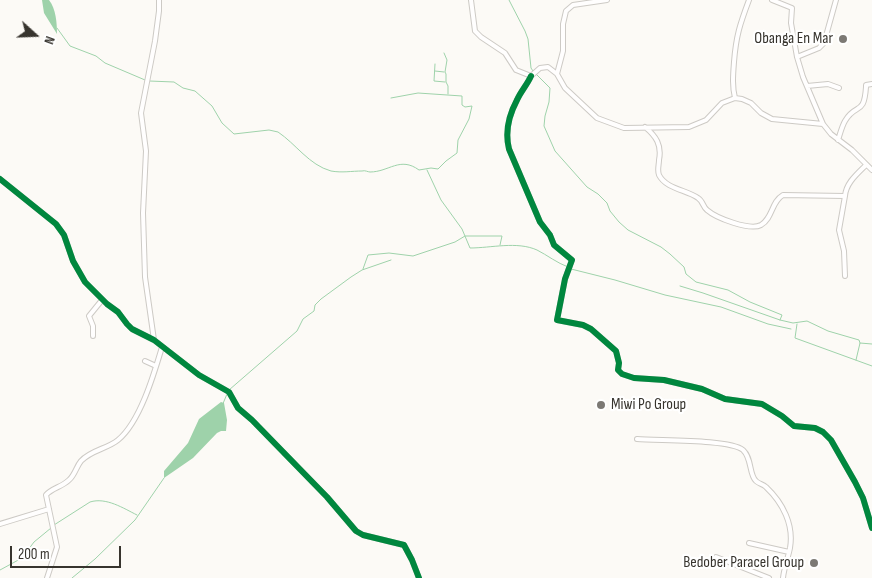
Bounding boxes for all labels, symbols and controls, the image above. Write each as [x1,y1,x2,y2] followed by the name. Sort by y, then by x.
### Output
[10,10,60,60] north arrow
[754,29,833,49] place label: Obanga En Mar
[837,33,849,45] marker: Obanga En Mar
[40,34,59,47] text: N
[611,395,686,415] place label: Miwi Po Group
[595,399,607,411] marker: Miwi Po Group
[12,536,124,568] scale bar
[18,545,50,564] text: 200 m
[683,553,804,573] place label: Bedober Paracel Group
[808,557,820,569] marker: Bedober Paracel Group

